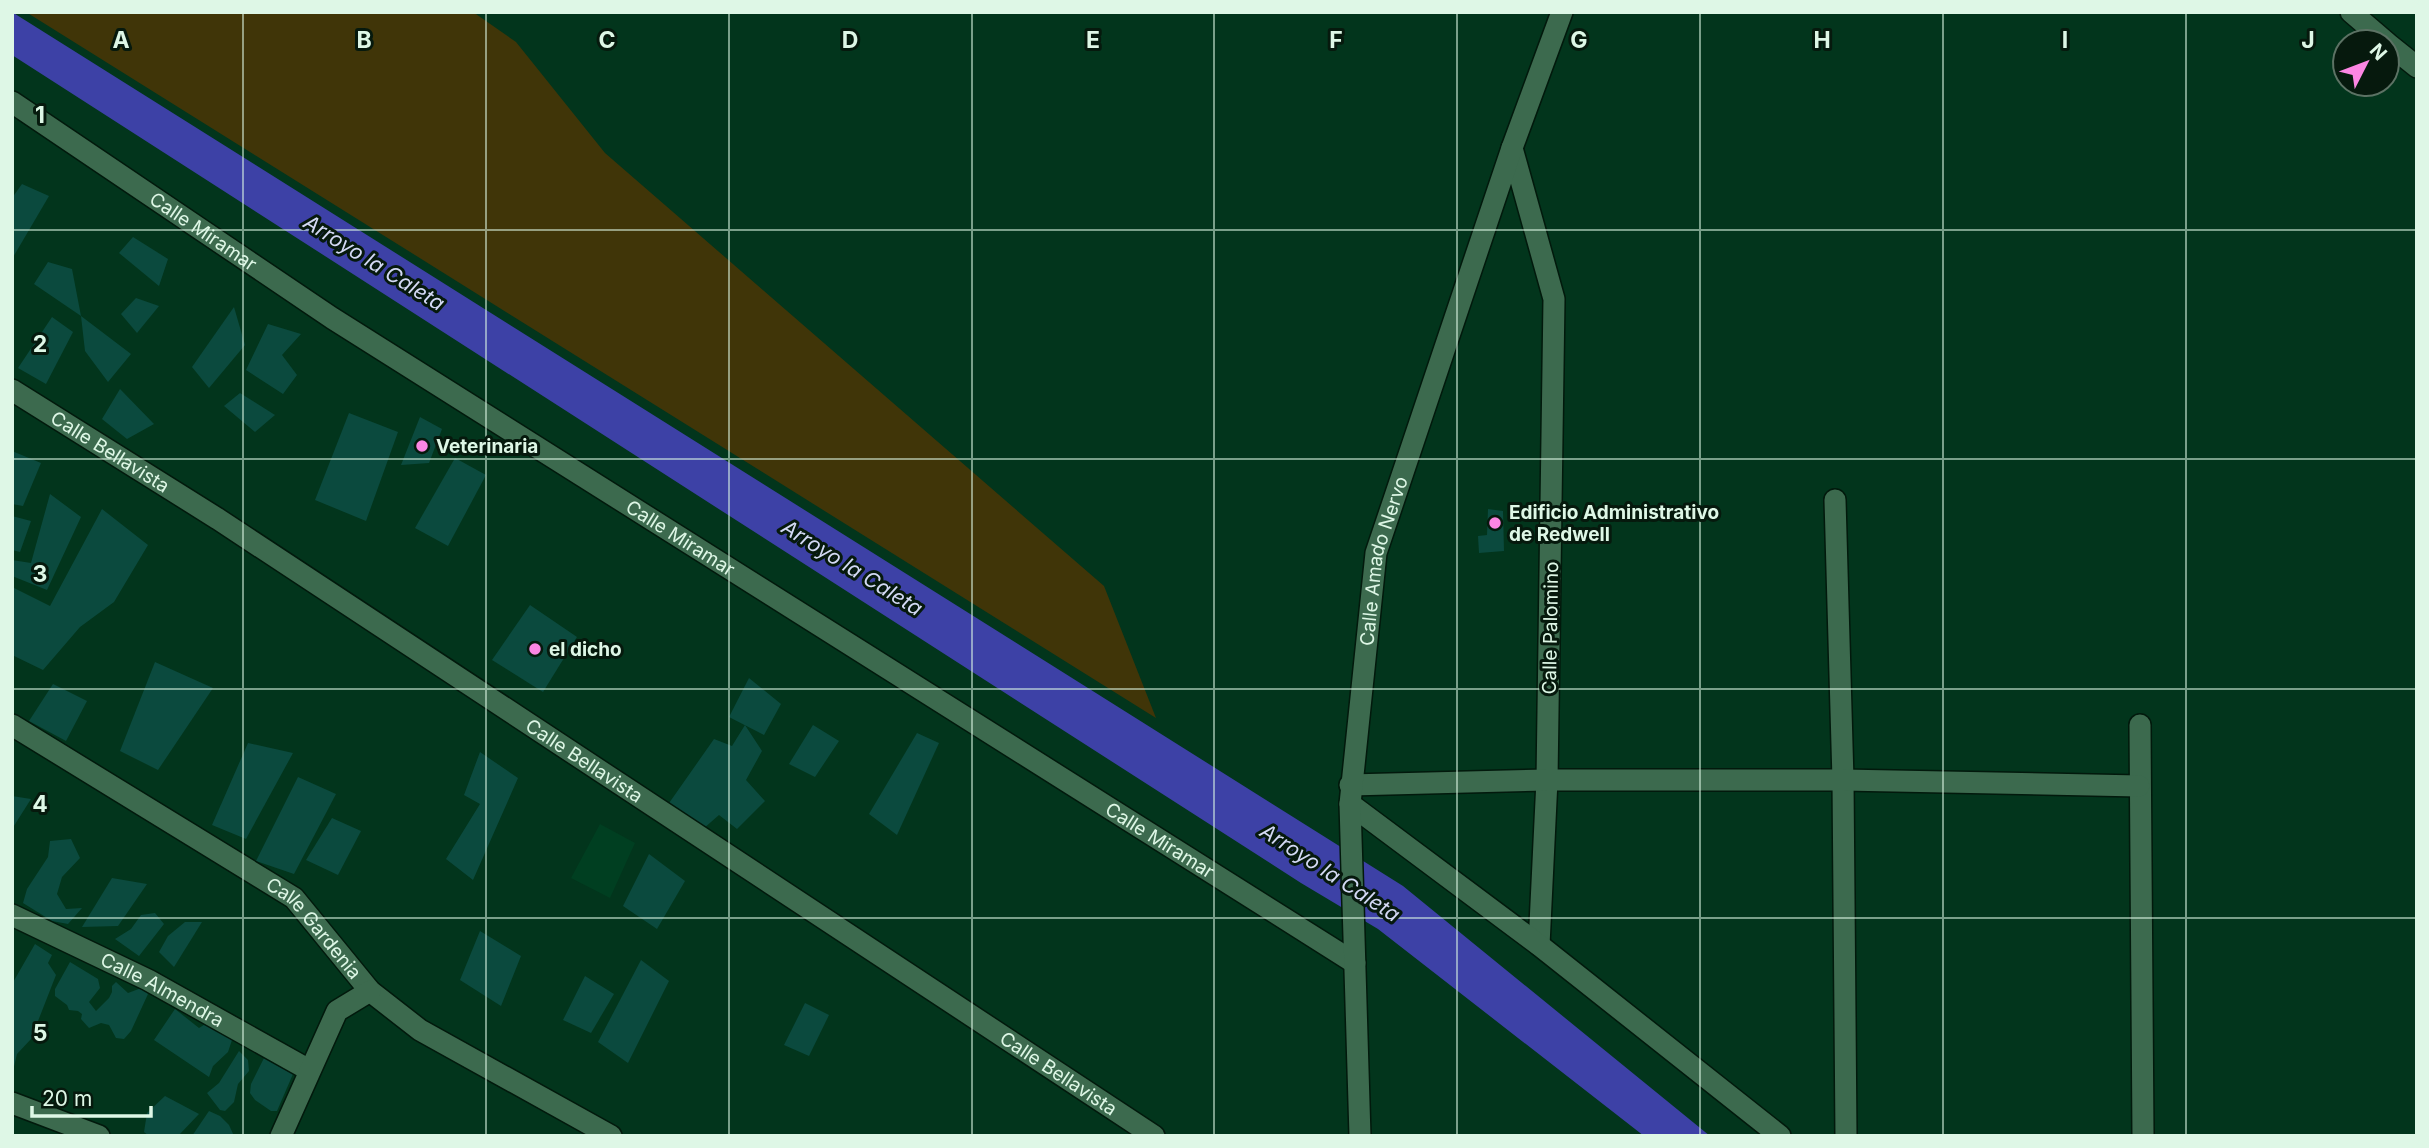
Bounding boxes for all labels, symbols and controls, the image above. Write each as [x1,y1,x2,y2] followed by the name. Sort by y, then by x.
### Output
[112,26,130,54] text: A
[356,26,372,54] text: B
[598,26,616,54] text: C
[842,26,858,54] text: D
[1086,26,1100,54] text: E
[1329,26,1343,54] text: F
[1570,26,1588,54] text: G
[1813,26,1831,54] text: H
[2062,26,2068,54] text: I
[2301,26,2315,54] text: J
[2331,28,2401,98] north arrow
[2365,39,2392,65] text: N
[35,101,45,129] text: 1
[145,187,261,276] street label: Calle Miramar
[298,209,449,316] water label: Arroyo la Caleta
[33,330,47,358] text: 2
[46,406,174,498] street label: Calle Bellavista
[436,435,538,458] place label: Veterinaria
[414,438,430,454] marker: Veterinaria
[1355,473,1413,647] street label: Calle Amado Nervo
[621,495,739,581] street label: Calle Miramar
[1509,501,1719,546] place label: Edificio Administrativo de Redwell
[776,514,927,621] water label: Arroyo la Caleta
[1487,515,1503,531] marker: Edificio Administrativo de Redwell
[33,560,47,588] text: 3
[1538,561,1563,695] street label: Calle Palomino
[549,638,622,661] place label: el dicho
[527,641,543,657] marker: el dicho
[521,714,647,808] street label: Calle Bellavista
[32,790,48,818] text: 4
[1101,798,1219,883] street label: Calle Miramar
[1255,818,1405,927] water label: Arroyo la Caleta
[262,873,366,984] street label: Calle Gardenia
[97,948,228,1032] street label: Calle Almendra
[33,1019,47,1047] text: 5
[995,1027,1121,1121] street label: Calle Bellavista
[32,1074,150,1118] scale bar
[42,1086,92,1111] text: 20 m

